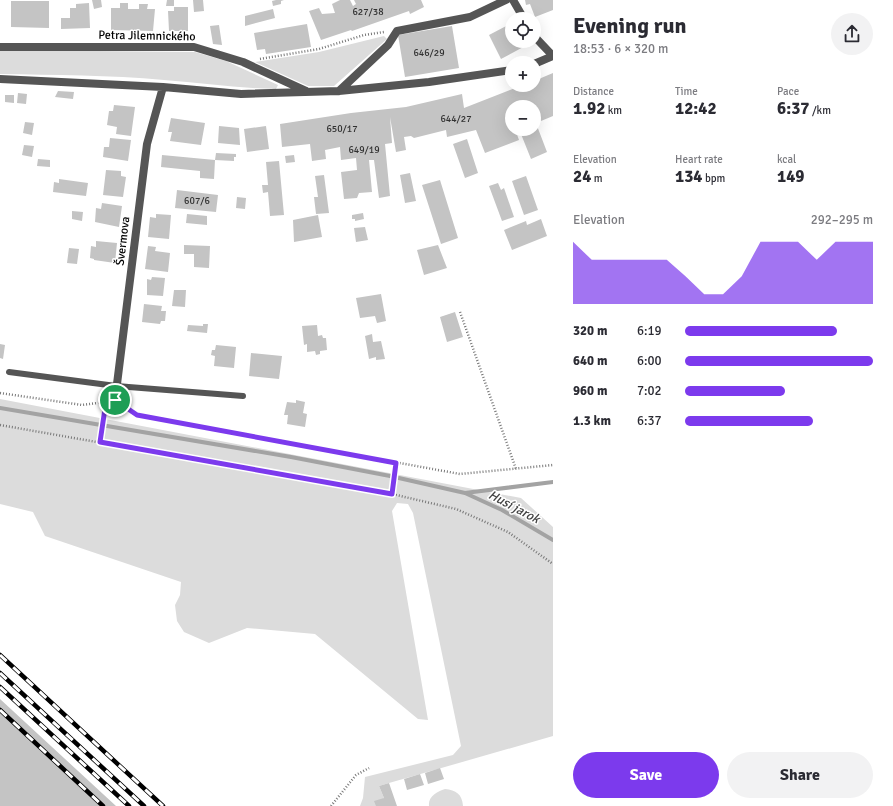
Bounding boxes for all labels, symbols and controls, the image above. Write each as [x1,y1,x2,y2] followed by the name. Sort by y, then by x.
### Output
[352,6,384,18] house number: 627/38
[505,12,541,136] map controls
[505,12,541,48] button: locate
[573,12,687,39] text: Evening run
[831,13,873,55] button: share
[98,28,196,44] street label: Petra Jilemnického
[573,41,668,57] text: 18:53 · 6 × 320 m
[413,47,445,59] house number: 646/29
[505,56,541,92] button: +
[573,85,614,98] text: Distance
[675,85,698,98] text: Time
[777,85,799,98] text: Pace
[573,98,605,119] text: 1.92
[675,98,717,119] text: 12:42
[777,98,810,119] text: 6:37
[505,100,541,136] button: −
[605,104,622,117] text: km
[810,104,831,117] text: /km
[440,113,472,125] house number: 644/27
[326,123,358,135] house number: 650/17
[348,144,380,156] house number: 649/19
[573,153,617,166] text: Elevation
[675,153,723,166] text: Heart rate
[777,153,796,166] text: kcal
[573,166,591,187] text: 24
[675,166,703,187] text: 134
[777,166,805,187] text: 149
[591,172,603,185] text: m
[703,172,725,185] text: bpm
[184,195,210,207] house number: 607/6
[573,212,625,228] text: Elevation
[811,212,873,228] text: 292–295 m
[113,216,133,266] street label: Švermova
[573,323,607,339] text: 320 m
[637,323,662,339] text: 6:19
[573,353,607,369] text: 640 m
[637,353,662,369] text: 6:00
[98,383,132,417] pin
[573,383,607,399] text: 960 m
[637,383,662,399] text: 7:02
[104,389,126,411] icon: arrive
[573,413,611,429] text: 1.3 km
[637,413,662,429] text: 6:37
[486,487,544,528] water label: Husí jarok
[573,752,719,798] button: Save
[727,752,873,798] button: Share

